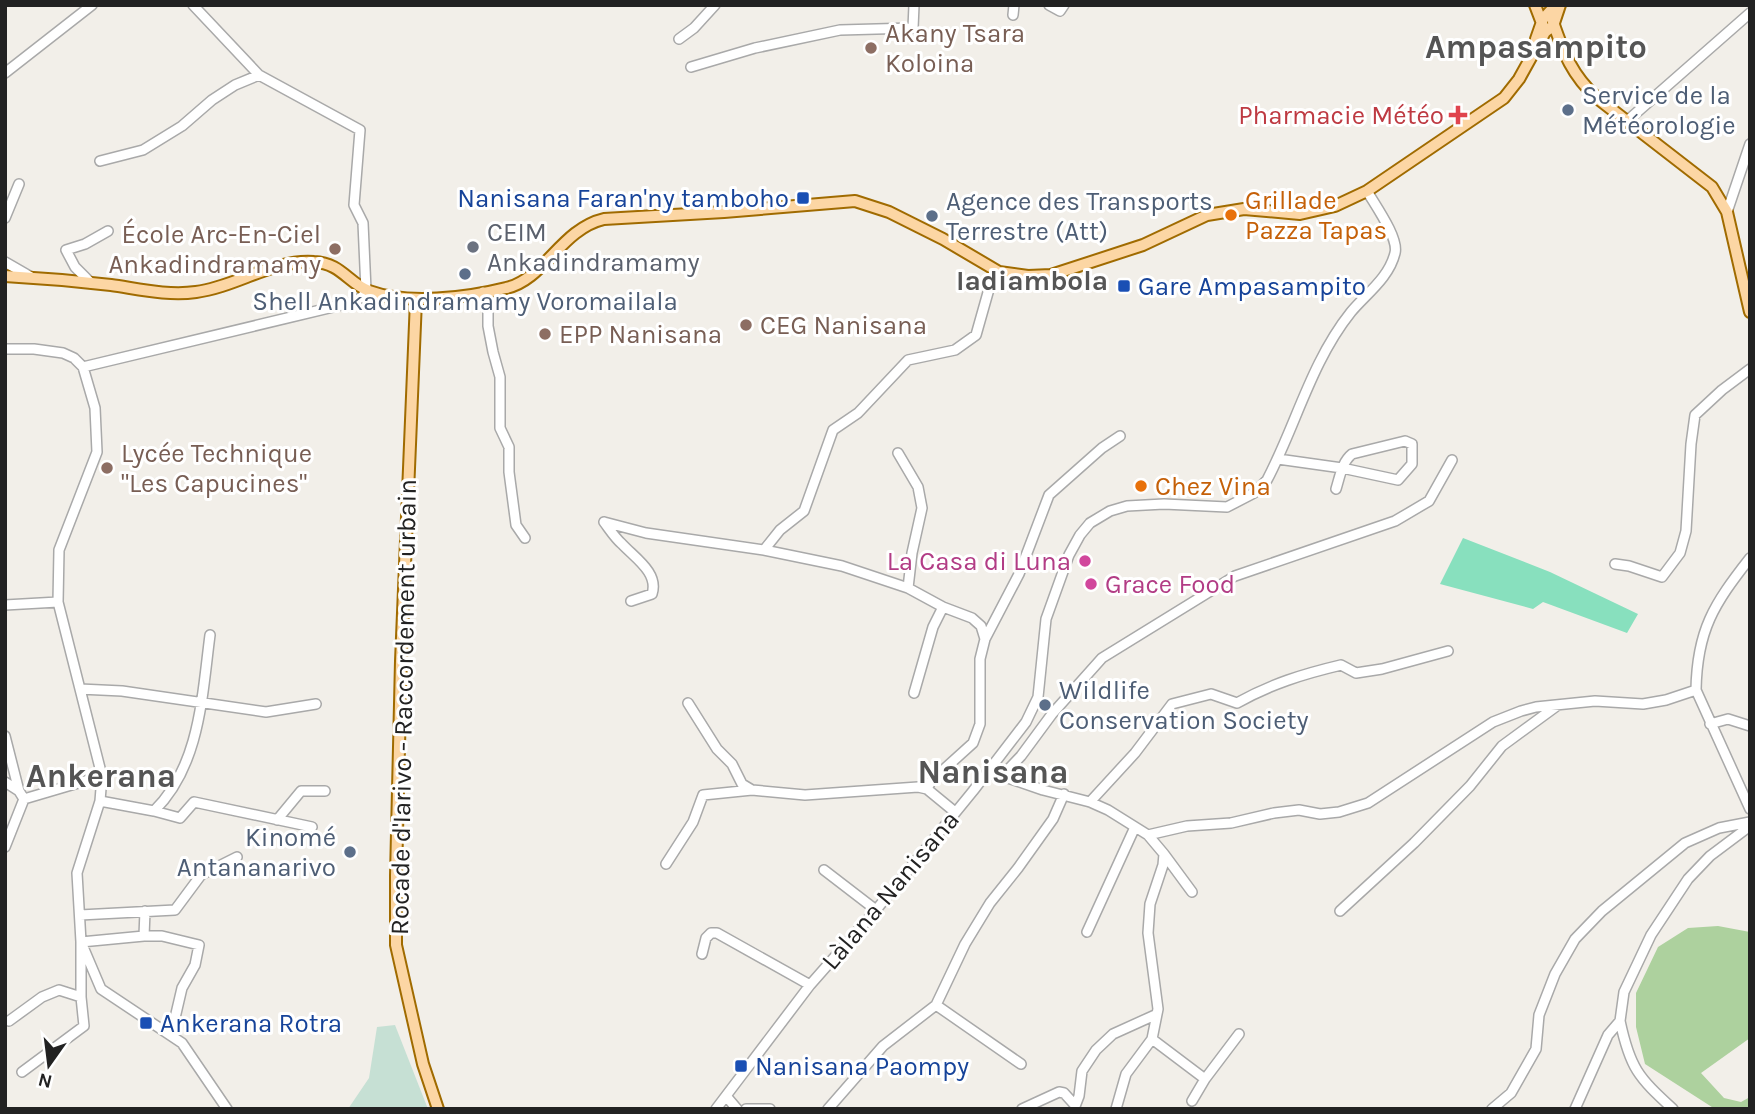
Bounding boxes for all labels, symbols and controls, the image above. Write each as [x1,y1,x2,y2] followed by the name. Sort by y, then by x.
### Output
[885,18,1025,79] place label: Akany Tsara Koloina
[1425,28,1647,66] district label: Ampasampito
[863,40,879,56] marker: Akany Tsara Koloina
[1582,80,1736,141] place label: Service de la Météorologie
[1238,100,1444,131] place label: Pharmacie Météo
[1560,102,1576,118] marker: Service de la Météorologie
[1450,107,1466,123] marker: Pharmacie Météo
[457,183,789,214] place label: Nanisana Faran'ny tamboho
[1245,185,1387,246] place label: Grillade Pazza Tapas
[946,186,1213,247] place label: Agence des Transports Terrestre (Att)
[795,190,811,206] marker: Nanisana Faran'ny tamboho
[1223,207,1239,223] marker: Grillade Pazza Tapas
[924,208,940,224] marker: Agence des Transports Terrestre (Att)
[487,217,700,278] place label: CEIM Ankadindramamy
[108,218,321,280] place label: École Arc-En-Ciel Ankadindramamy
[465,239,481,255] marker: CEIM Ankadindramamy
[327,241,343,257] marker: École Arc-En-Ciel Ankadindramamy
[956,264,1108,297] district label: Iadiambola
[457,266,473,282] marker: Shell Ankadindramamy Voromailala
[1138,271,1366,302] place label: Gare Ampasampito
[1116,278,1132,294] marker: Gare Ampasampito
[252,286,678,317] place label: Shell Ankadindramamy Voromailala
[760,310,927,341] place label: CEG Nanisana
[738,317,754,333] marker: CEG Nanisana
[559,319,722,350] place label: EPP Nanisana
[537,326,553,342] marker: EPP Nanisana
[121,438,312,499] place label: Lycée Technique "Les Capucines"
[99,460,115,476] marker: Lycée Technique "Les Capucines"
[1155,471,1271,502] place label: Chez Vina
[1133,478,1149,494] marker: Chez Vina
[384,479,423,935] street label: Rocade d'Iarivo - Raccordement urbain
[887,546,1071,577] place label: La Casa di Luna
[1077,553,1093,569] marker: La Casa di Luna
[1105,569,1235,600] place label: Grace Food
[1083,576,1099,592] marker: Grace Food
[1059,675,1309,736] place label: Wildlife Conservation Society
[1037,697,1053,713] marker: Wildlife Conservation Society
[918,753,1068,791] district label: Nanisana
[26,757,176,795] district label: Ankerana
[815,805,966,976] street label: Làlana Nanisana
[177,822,336,883] place label: Kinomé Antananarivo
[342,844,358,860] marker: Kinomé Antananarivo
[160,1008,342,1039] place label: Ankerana Rotra
[138,1015,154,1031] marker: Ankerana Rotra
[14,1030,84,1100] north arrow
[755,1051,969,1082] place label: Nanisana Paompy
[733,1058,749,1074] marker: Nanisana Paompy
[36,1068,54,1093] text: N

